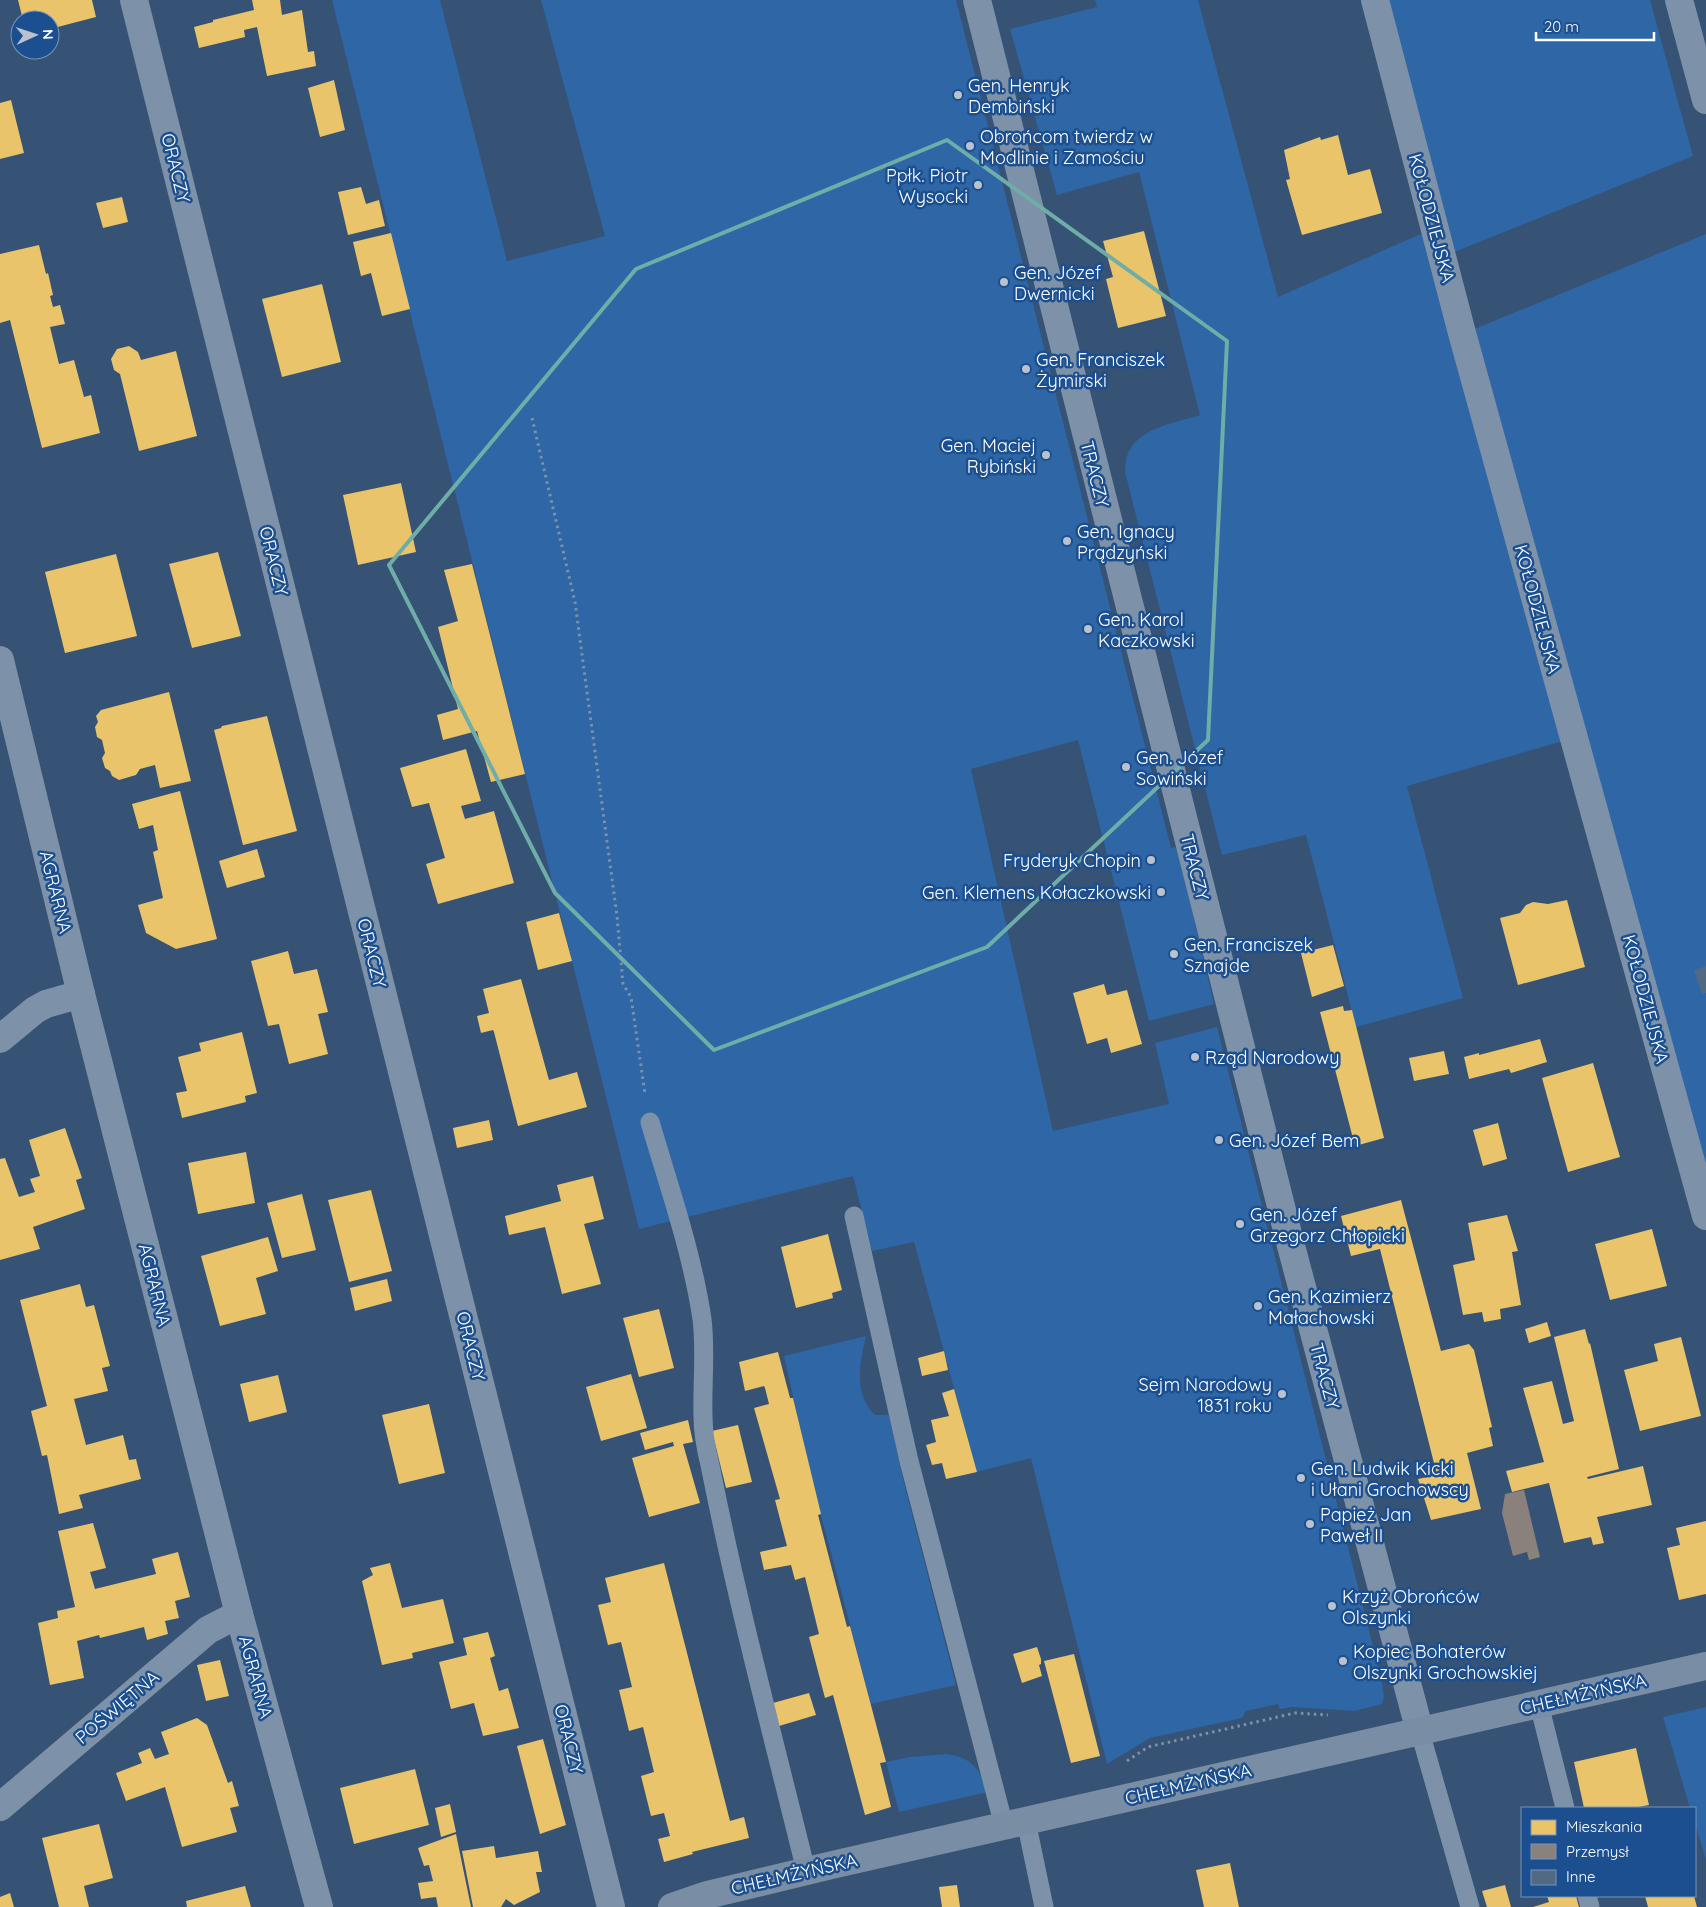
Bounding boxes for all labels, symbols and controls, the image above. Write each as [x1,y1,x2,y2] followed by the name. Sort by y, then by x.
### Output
[10,10,60,60] north arrow
[1536,10,1654,42] scale bar
[1544,17,1579,36] text: 20 m
[39,29,57,40] text: N
[968,74,1070,118] place label: Gen. Henryk Dembiński
[952,89,964,101] marker: Gen. Henryk Dembiński
[980,125,1153,169] place label: Obrońcom twierdz w Modlinie i Zamościu
[156,131,196,205] street label: ORACZY
[964,140,976,152] marker: Obrońcom twierdz w Modlinie i Zamościu
[1404,151,1460,285] street label: KOŁODZIEJSKA
[886,164,968,208] place label: Ppłk. Piotr Wysocki
[972,179,984,191] marker: Ppłk. Piotr Wysocki
[1014,261,1102,305] place label: Gen. Józef Dwernicki
[998,276,1010,288] marker: Gen. Józef Dwernicki
[1036,348,1165,392] place label: Gen. Franciszek Żymirski
[1020,363,1032,375] marker: Gen. Franciszek Żymirski
[941,434,1036,478] place label: Gen. Maciej Rybiński
[1076,438,1114,510] street label: TRACZY
[1040,449,1052,461] marker: Gen. Maciej Rybiński
[1077,520,1175,564] place label: Gen. Ignacy Prądzyński
[254,524,294,598] street label: ORACZY
[1061,535,1073,547] marker: Gen. Ignacy Prądzyński
[1510,542,1566,676] street label: KOŁODZIEJSKA
[1098,608,1194,652] place label: Gen. Karol Kaczkowski
[1082,623,1094,635] marker: Gen. Karol Kaczkowski
[1136,746,1224,790] place label: Gen. Józef Sowiński
[1120,761,1132,773] marker: Gen. Józef Sowiński
[1176,831,1214,903] street label: TRACZY
[35,848,77,936] street label: AGRARNA
[1003,849,1141,872] place label: Fryderyk Chopin
[1145,854,1157,866] marker: Fryderyk Chopin
[922,881,1151,904] place label: Gen. Klemens Kołaczkowski
[1155,886,1167,898] marker: Gen. Klemens Kołaczkowski
[352,916,392,990] street label: ORACZY
[1618,932,1674,1066] street label: KOŁODZIEJSKA
[1184,933,1313,977] place label: Gen. Franciszek Sznajde
[1168,948,1180,960] marker: Gen. Franciszek Sznajde
[1205,1046,1339,1069] place label: Rząd Narodowy
[1189,1051,1201,1063] marker: Rząd Narodowy
[1229,1129,1360,1152] place label: Gen. Józef Bem
[1213,1134,1225,1146] marker: Gen. Józef Bem
[1250,1203,1405,1247] place label: Gen. Józef Grzegorz Chłopicki
[1234,1218,1246,1230] marker: Gen. Józef Grzegorz Chłopicki
[134,1241,176,1329] street label: AGRARNA
[1268,1285,1391,1329] place label: Gen. Kazimierz Małachowski
[1252,1300,1264,1312] marker: Gen. Kazimierz Małachowski
[451,1309,491,1383] street label: ORACZY
[1305,1340,1345,1412] street label: TRACZY
[1139,1373,1272,1417] place label: Sejm Narodowy 1831 roku
[1276,1388,1288,1400] marker: Sejm Narodowy 1831 roku
[1311,1457,1469,1501] place label: Gen. Ludwik Kicki i Ułani Grochowscy
[1295,1472,1307,1484] marker: Gen. Ludwik Kicki i Ułani Grochowscy
[1320,1503,1412,1547] place label: Papież Jan Paweł II
[1304,1518,1316,1530] marker: Papież Jan Paweł II
[1342,1585,1480,1629] place label: Krzyż Obrońców Olszynki
[1326,1600,1338,1612] marker: Krzyż Obrońców Olszynki
[234,1633,278,1721] street label: AGRARNA
[1353,1640,1538,1684] place label: Kopiec Bohaterów Olszynki Grochowskiej
[1337,1655,1349,1667] marker: Kopiec Bohaterów Olszynki Grochowskiej
[70,1665,164,1749] street label: POŚWIĘTNA
[1518,1668,1649,1720] street label: CHEŁMŻYŃSKA
[549,1702,589,1776] street label: ORACZY
[1123,1758,1254,1810] street label: CHEŁMŻYŃSKA
[1521,1807,1696,1897] legend
[1566,1817,1642,1836] text: Mieszkania
[1566,1842,1629,1861] text: Przemysł
[729,1848,860,1900] street label: CHEŁMŻYŃSKA
[1566,1867,1596,1886] text: Inne

